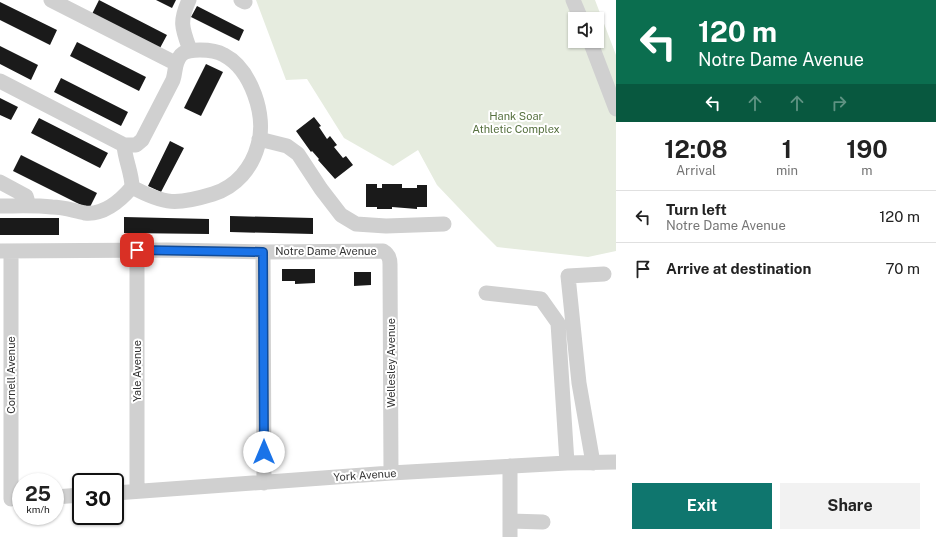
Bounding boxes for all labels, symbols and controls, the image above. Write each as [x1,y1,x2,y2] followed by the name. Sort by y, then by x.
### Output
[568,12,604,48] map controls
[568,12,604,48] button: sound
[698,15,777,48] text: 120 m
[632,16,684,68] icon: left
[698,49,864,70] text: Notre Dame Avenue
[702,92,724,114] icon: left
[744,92,766,114] icon: ahead
[786,92,808,114] icon: ahead
[828,92,850,114] icon: right
[472,110,560,135] park label: Hank Soar Athletic Complex
[664,135,728,163] text: 12:08
[782,135,792,163] text: 1
[846,135,888,163] text: 190
[676,163,716,178] text: Arrival
[776,163,798,178] text: min
[861,163,873,178] text: m
[666,201,727,218] text: Turn left
[632,206,654,228] icon: left
[879,208,920,225] text: 120 m
[666,218,786,233] text: Notre Dame Avenue
[120,233,154,267] pin
[126,239,148,261] icon: arrive
[275,245,377,257] street label: Notre Dame Avenue
[632,258,654,280] icon: arrive
[666,260,811,277] text: Arrive at destination
[885,260,920,277] text: 70 m
[385,318,397,408] street label: Wellesley Avenue
[5,336,17,414] street label: Cornell Avenue
[131,340,143,402] street label: Yale Avenue
[243,431,285,473] position arrow
[333,467,397,483] street label: York Avenue
[72,473,124,525] speed limit sign: 30
[25,482,51,506] text: 25
[632,483,772,529] button: Exit
[780,483,920,529] button: Share
[26,503,50,515] text: km/h

